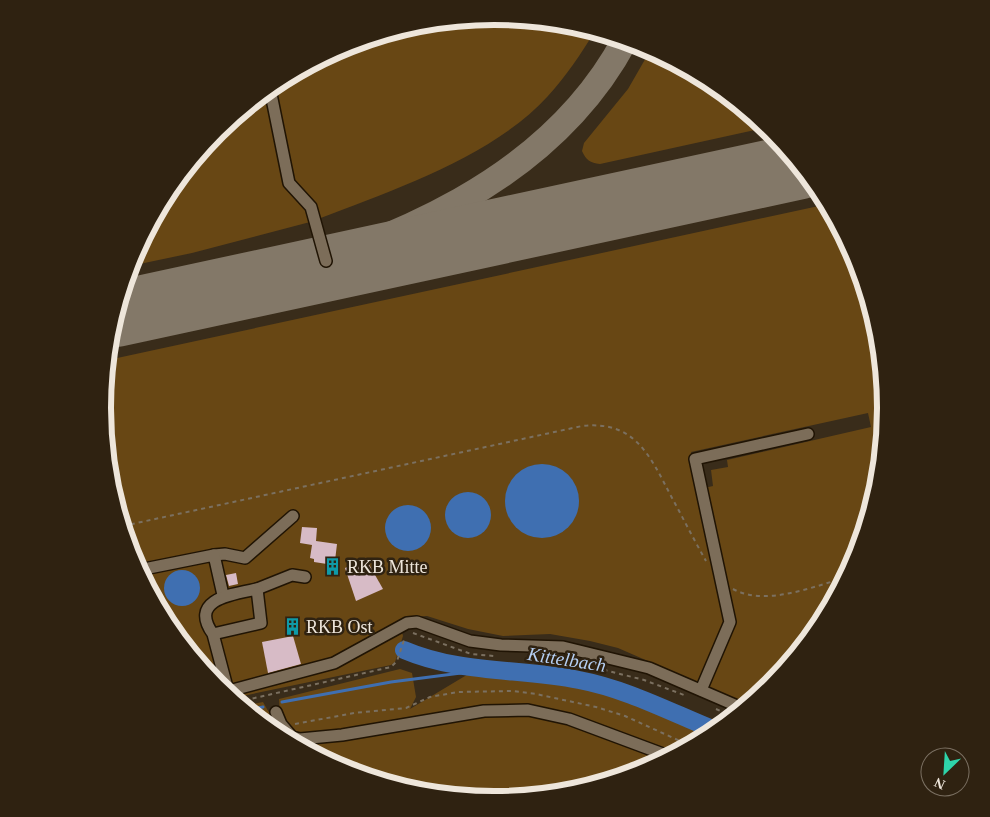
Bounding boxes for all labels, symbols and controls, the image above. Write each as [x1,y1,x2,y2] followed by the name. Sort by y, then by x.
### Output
[323,557,343,577] building icon: RKB Mitte
[347,557,428,577] place label: RKB Mitte
[282,617,302,637] building icon: RKB Ost
[306,617,373,637] place label: RKB Ost
[525,643,608,676] water label: Kittelbach
[920,747,970,797] north arrow
[932,774,947,792] text: N

